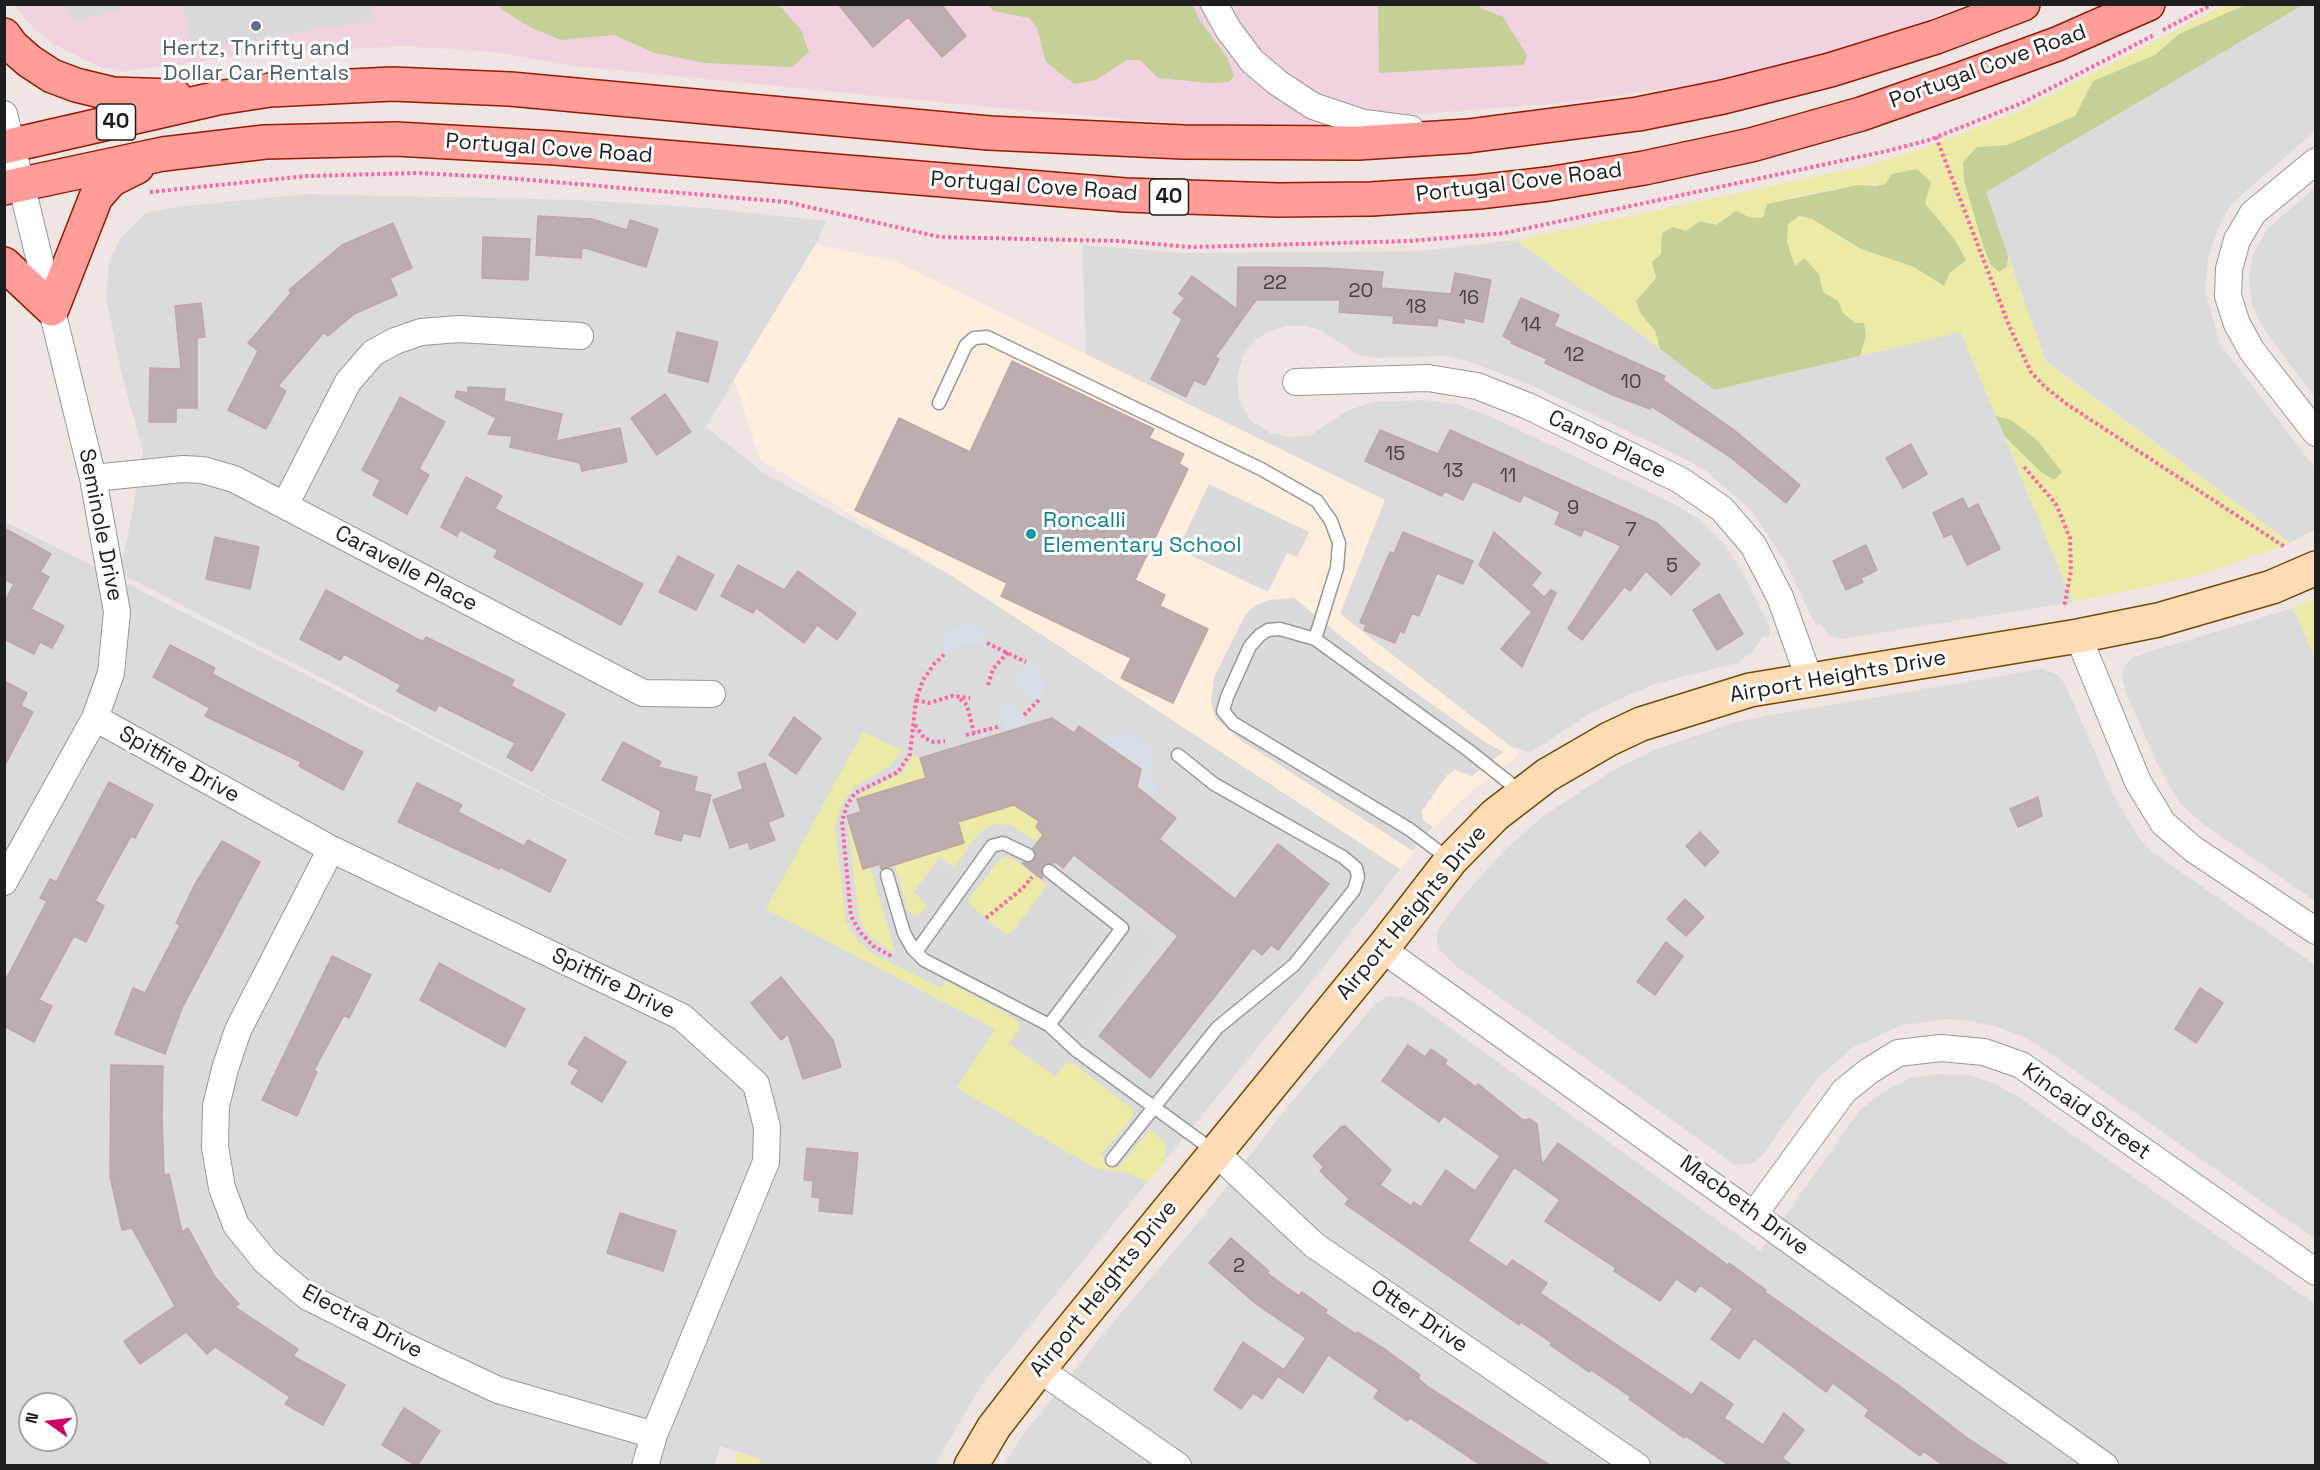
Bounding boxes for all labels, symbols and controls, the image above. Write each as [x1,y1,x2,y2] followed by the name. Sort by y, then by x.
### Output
[249,19,263,33] marker: Hertz, Thrifty and Dollar Car Rentals
[1886,19,2090,115] street label: Portugal Cove Road
[162,36,350,88] place label: Hertz, Thrifty and Dollar Car Rentals
[96,104,136,140] road number: 40
[445,129,653,169] street label: Portugal Cove Road
[1414,157,1624,209] street label: Portugal Cove Road
[930,167,1138,207] street label: Portugal Cove Road
[1150,179,1188,215] road number: 40
[1263,272,1287,296] house number: 22
[1349,280,1373,304] house number: 20
[1459,287,1479,311] house number: 16
[1406,296,1426,320] house number: 18
[1521,314,1541,338] house number: 14
[1564,344,1584,368] house number: 12
[1620,371,1642,395] house number: 10
[1544,405,1670,485] street label: Canso Place
[1385,443,1405,467] house number: 15
[72,447,128,603] street label: Seminole Drive
[1443,460,1463,484] house number: 13
[1500,465,1516,489] house number: 11
[1567,497,1579,521] house number: 9
[1043,508,1242,560] place label: Roncalli Elementary School
[1625,519,1637,543] house number: 7
[330,520,482,618] street label: Caravelle Place
[1024,527,1038,541] marker: Roncalli Elementary School
[1666,555,1678,579] house number: 5
[1728,645,1948,709] street label: Airport Heights Drive
[114,721,244,809] street label: Spitfire Drive
[1331,820,1493,1006] street label: Airport Heights Drive
[547,943,679,1025] street label: Spitfire Drive
[2017,1058,2155,1166] street label: Kincaid Street
[1674,1150,1814,1262] street label: Macbeth Drive
[1025,1195,1183,1383] street label: Airport Heights Drive
[1233,1255,1245,1279] house number: 2
[1365,1275,1473,1359] street label: Otter Drive
[297,1279,427,1365] street label: Electra Drive
[18,1392,78,1452] north arrow
[21,1410,43,1426] text: N

